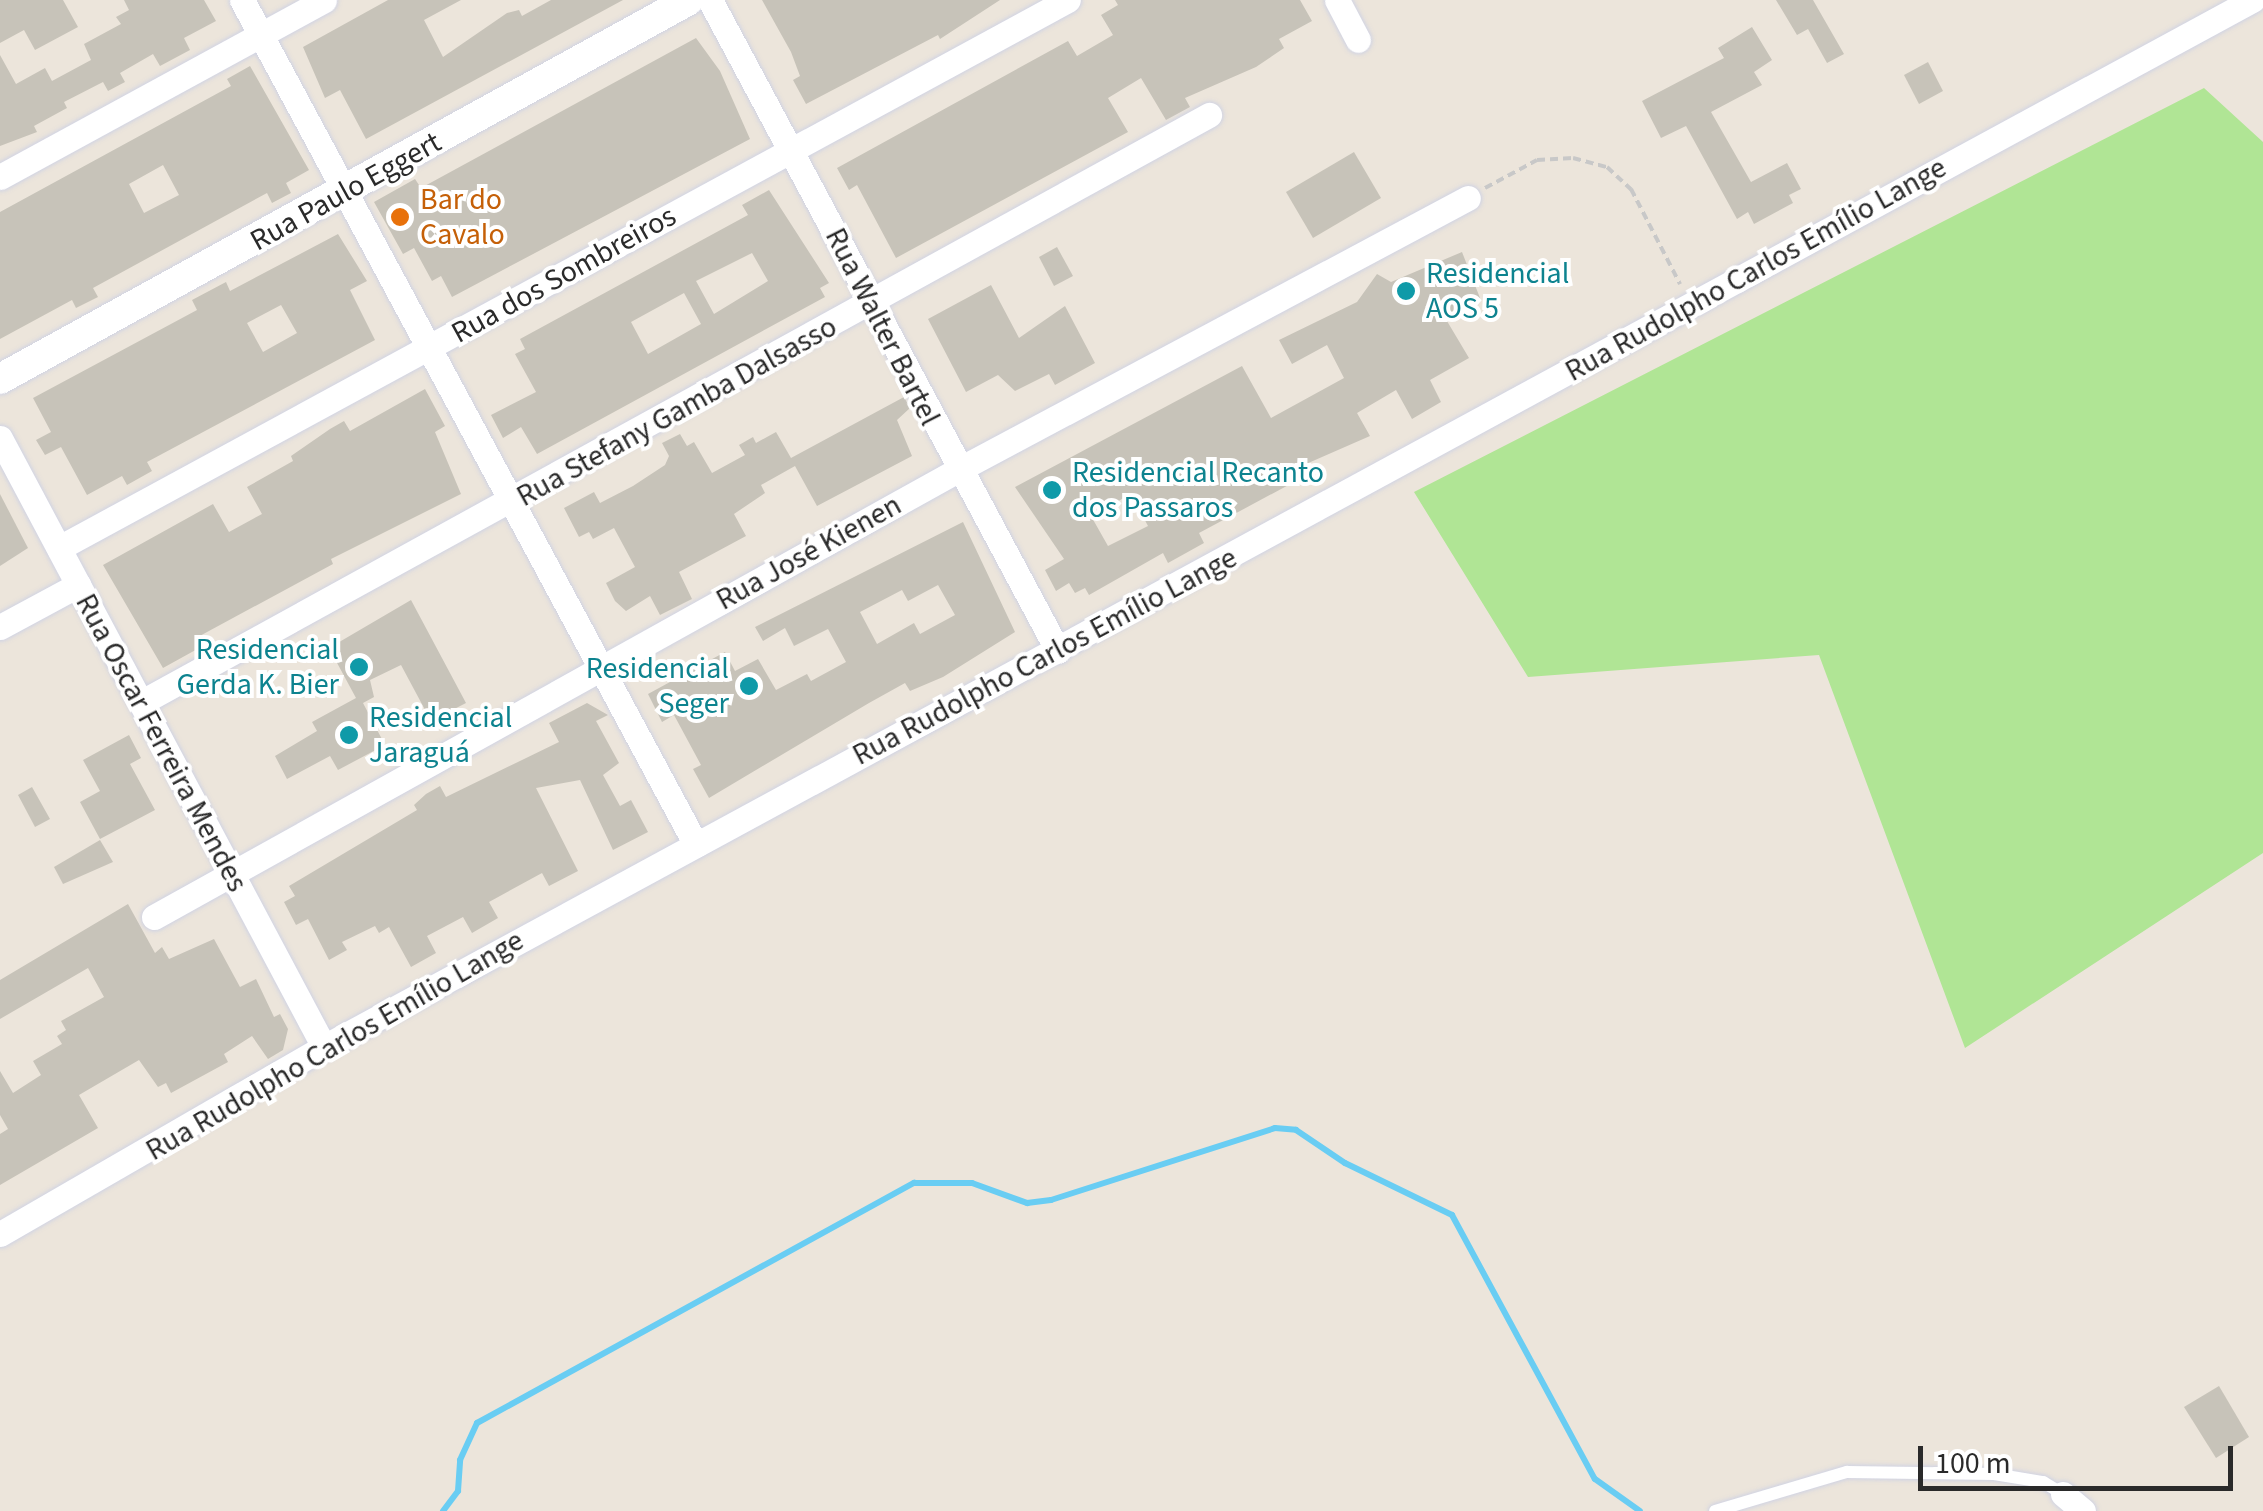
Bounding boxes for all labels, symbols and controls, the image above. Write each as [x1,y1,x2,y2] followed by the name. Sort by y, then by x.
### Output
[244,125,448,259] street label: Rua Paulo Eggert
[1559,150,1953,390] street label: Rua Rudolpho Carlos Emílio Lange
[420,182,505,252] place label: Bar do Cavalo
[446,198,682,352] street label: Rua dos Sombreiros
[389,206,411,228] marker: Bar do Cavalo
[817,222,947,432] street label: Rua Walter Bartel
[1426,256,1569,326] place label: Residencial AOS 5
[1395,280,1417,302] marker: Residencial AOS 5
[511,309,843,515] street label: Rua Stefany Gamba Dalsasso
[1072,455,1324,526] place label: Residencial Recanto dos Passaros
[1041,479,1063,501] marker: Residencial Recanto dos Passaros
[710,487,908,619] street label: Rua José Kienen
[847,540,1243,774] street label: Rua Rudolpho Carlos Emílio Lange
[67,588,255,898] street label: Rua Oscar Ferreira Mendes
[177,632,339,702] place label: Residencial Gerda K. Bier
[586,651,729,722] place label: Residencial Seger
[348,656,370,678] marker: Residencial Gerda K. Bier
[738,675,760,697] marker: Residencial Seger
[369,700,512,770] place label: Residencial Jaraguá
[338,724,360,746] marker: Residencial Jaraguá
[140,923,530,1169] street label: Rua Rudolpho Carlos Emílio Lange
[1923,1426,2238,1488] scale bar
[1935,1442,2011,1485] text: 100 m

